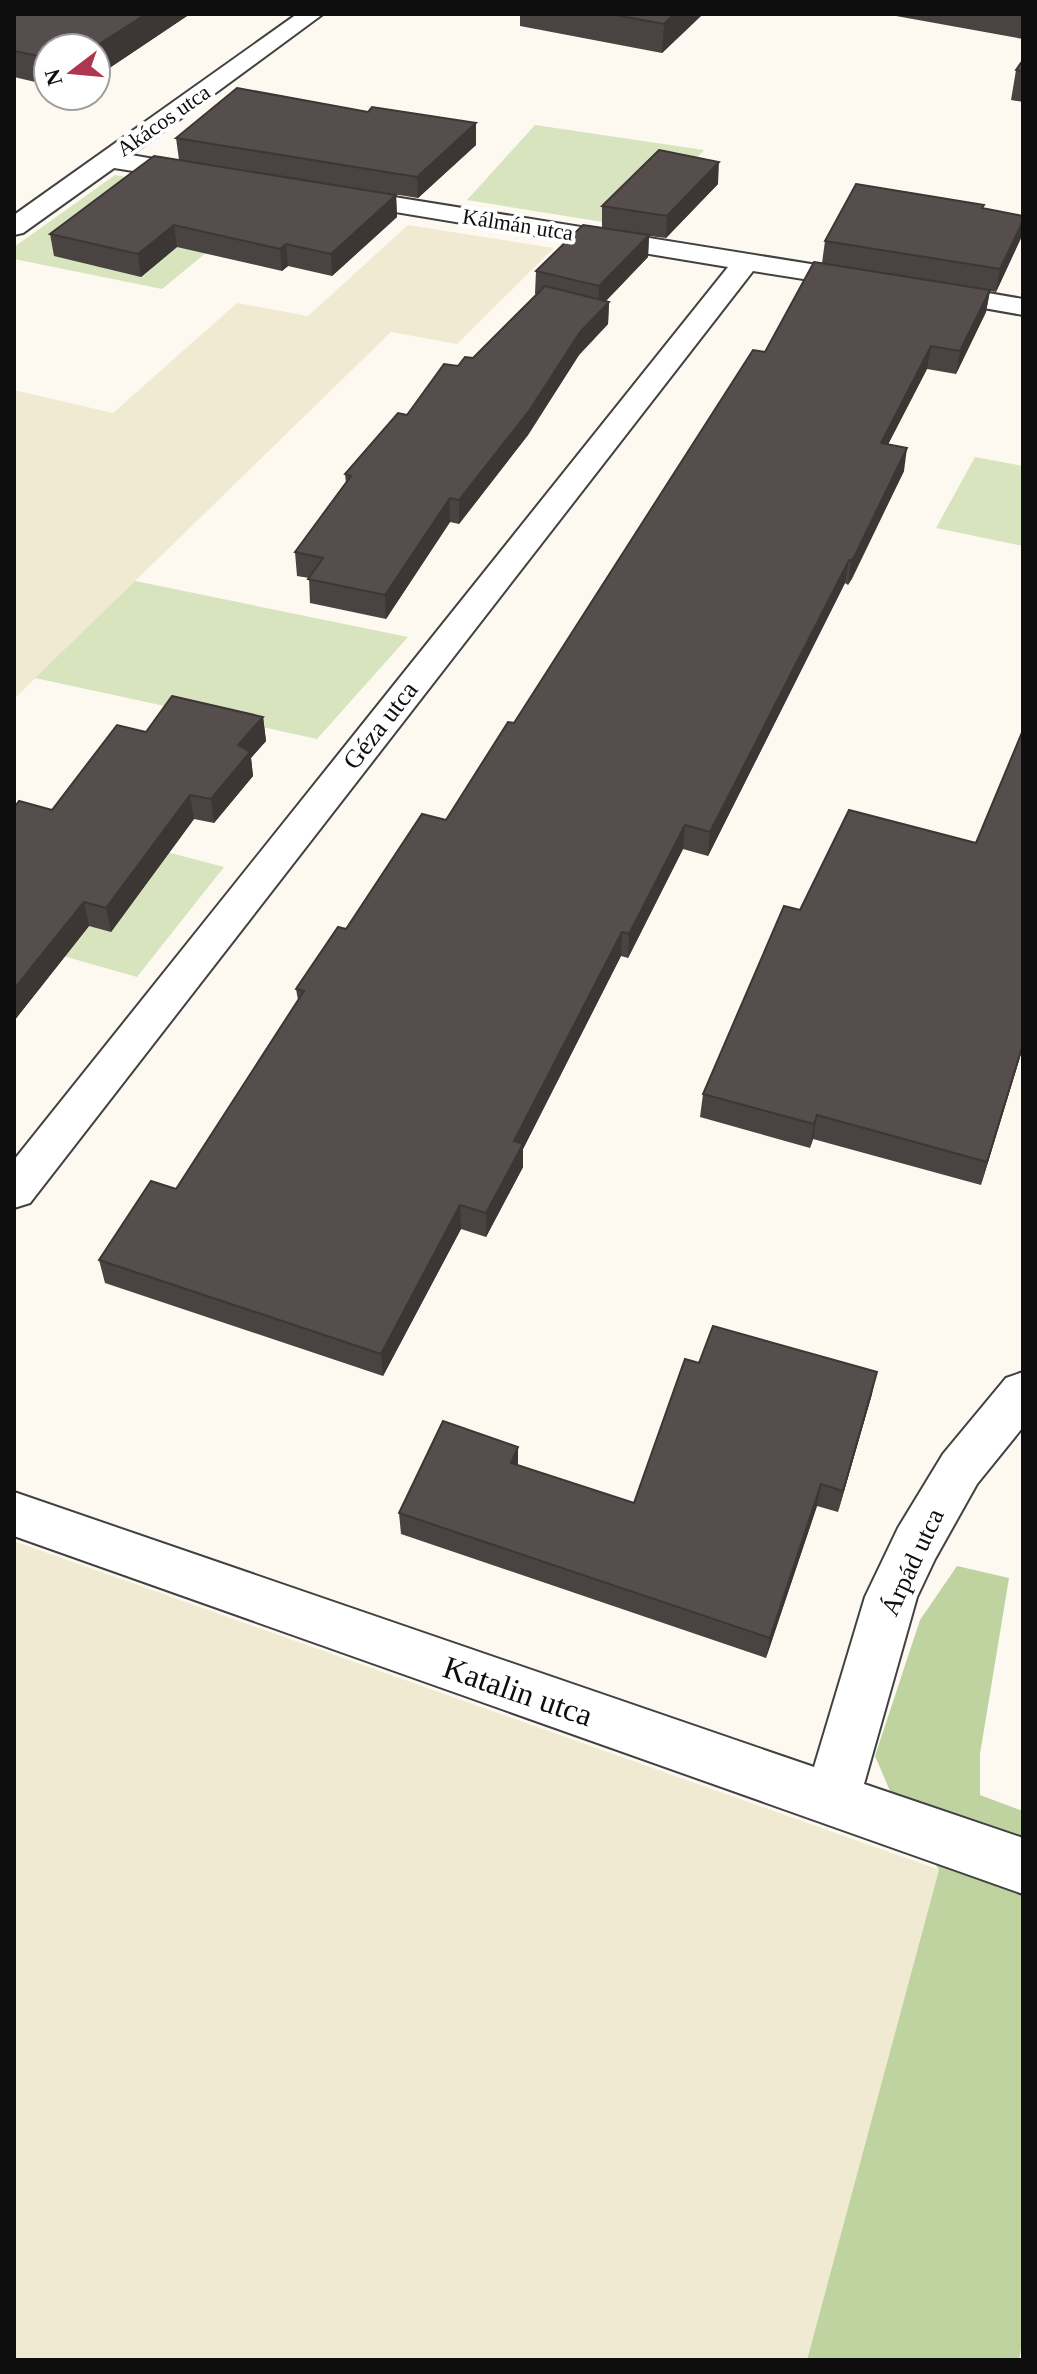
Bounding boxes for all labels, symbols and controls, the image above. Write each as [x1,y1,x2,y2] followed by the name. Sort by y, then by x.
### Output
[32,32,112,112] north arrow
[39,66,67,88] text: N
[112,79,215,162] street label: Akácos utca
[461,203,575,246] street label: Kálmán utca
[337,675,424,775] street label: Géza utca
[875,1504,950,1620] street label: Árpád utca
[439,1649,597,1733] street label: Katalin utca

